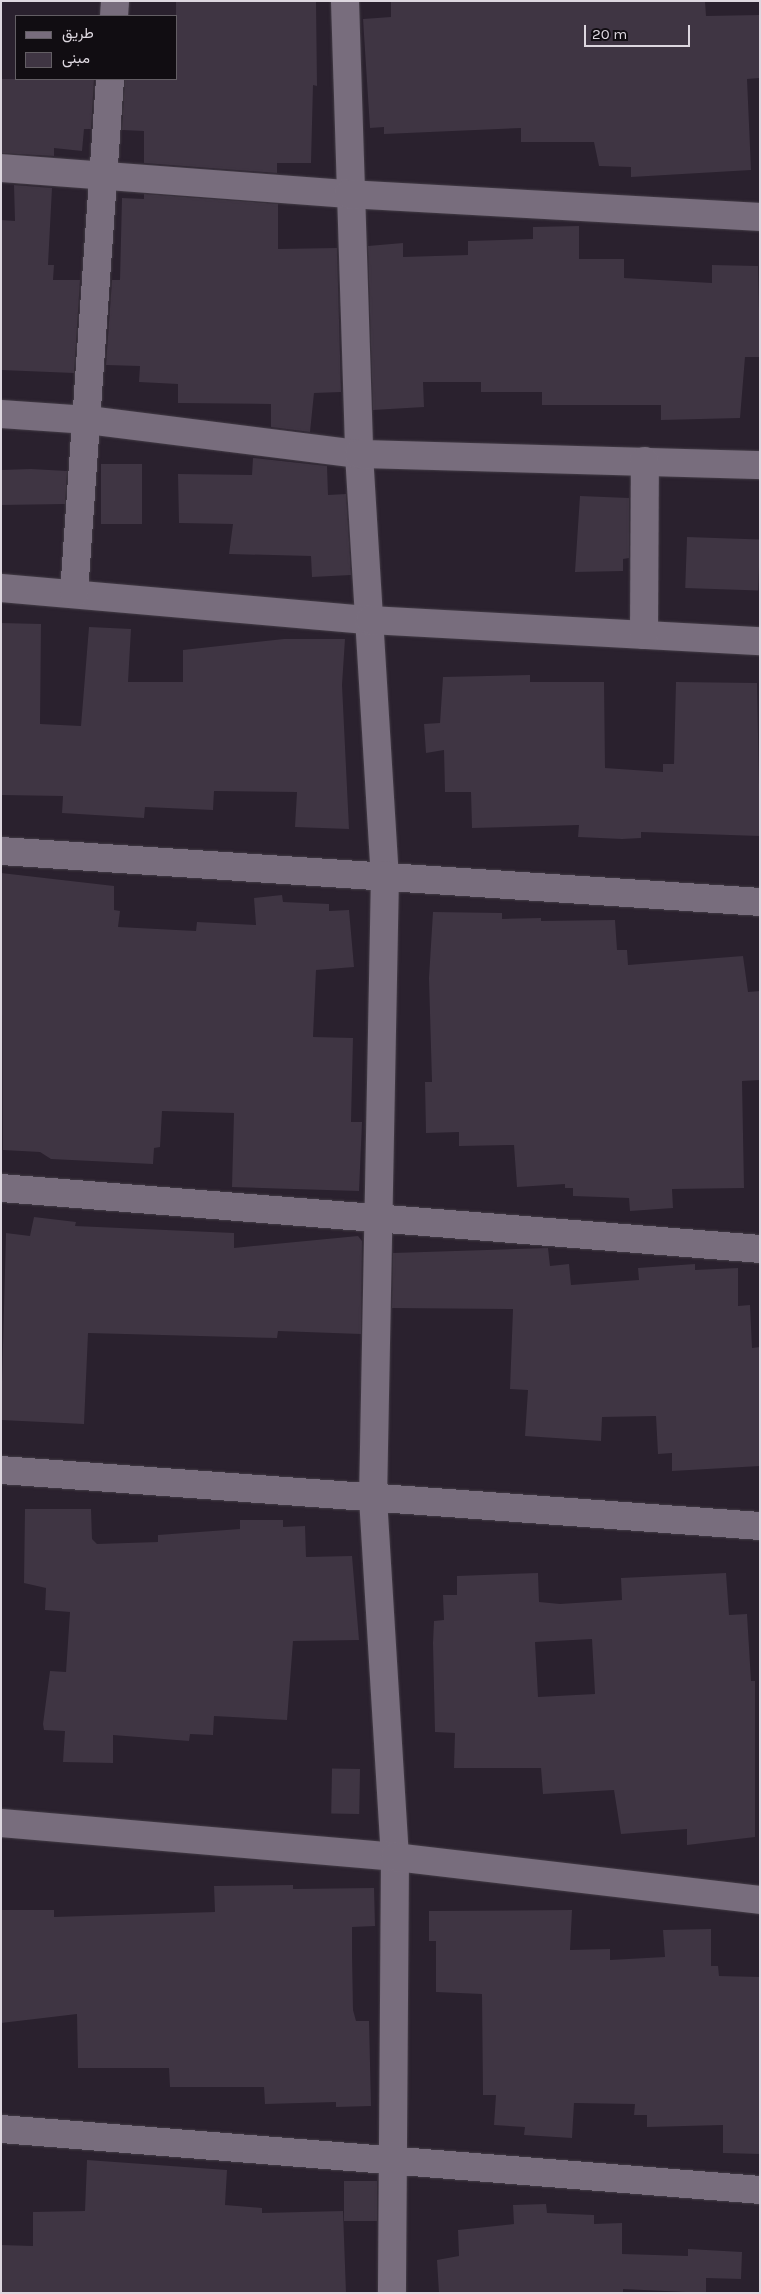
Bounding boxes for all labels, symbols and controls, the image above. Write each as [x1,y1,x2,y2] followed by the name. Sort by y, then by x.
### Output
[15,15,178,80] legend
[586,15,692,47] scale bar
[62,24,94,42] text: طريق
[592,25,627,43] text: 20 m
[62,49,90,67] text: مبنى

